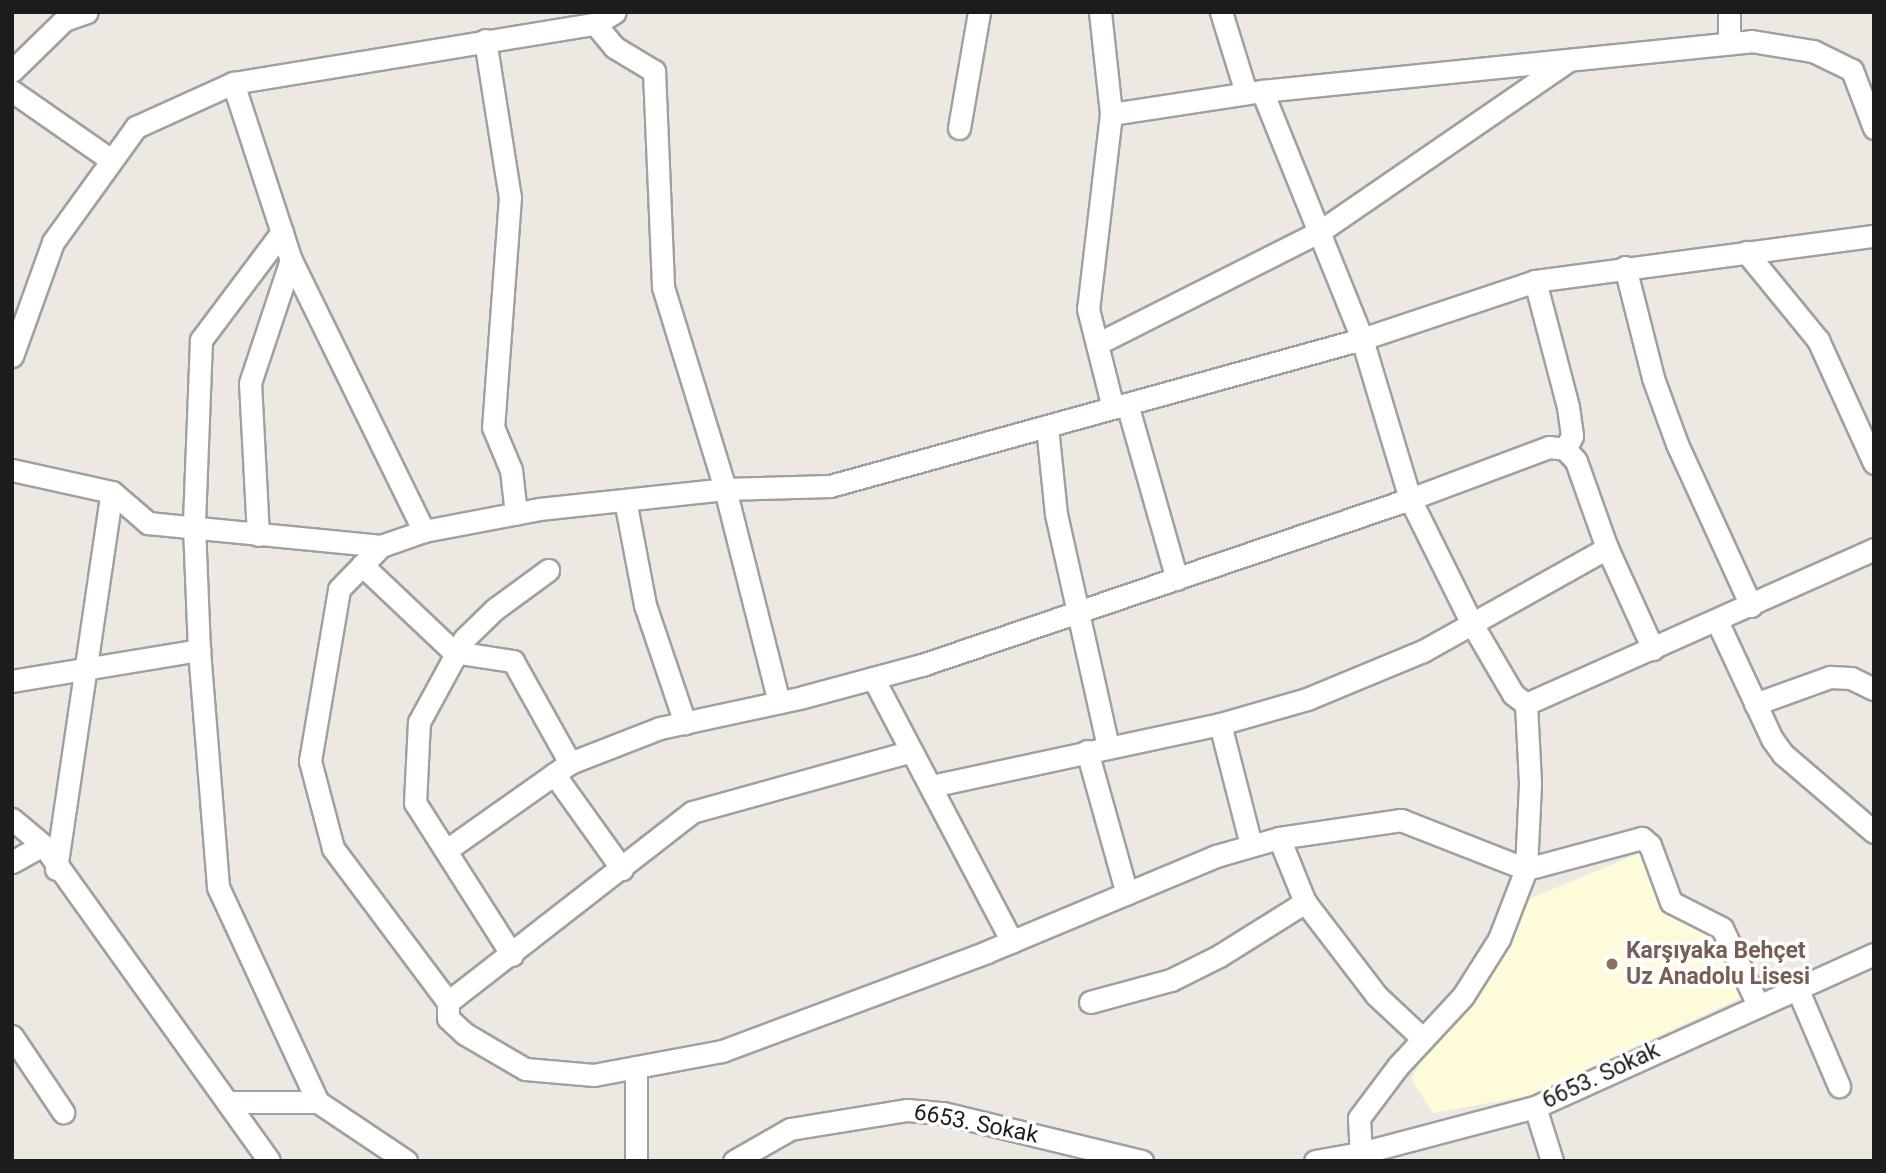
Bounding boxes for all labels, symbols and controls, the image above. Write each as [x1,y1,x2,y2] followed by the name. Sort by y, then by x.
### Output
[1626,937,1810,991] place label: Karşıyaka Behçet Uz Anadolu Lisesi
[1604,956,1620,972] marker: Karşıyaka Behçet Uz Anadolu Lisesi
[1538,1037,1664,1115] street label: 6653. Sokak
[911,1098,1041,1150] street label: 6653. Sokak

